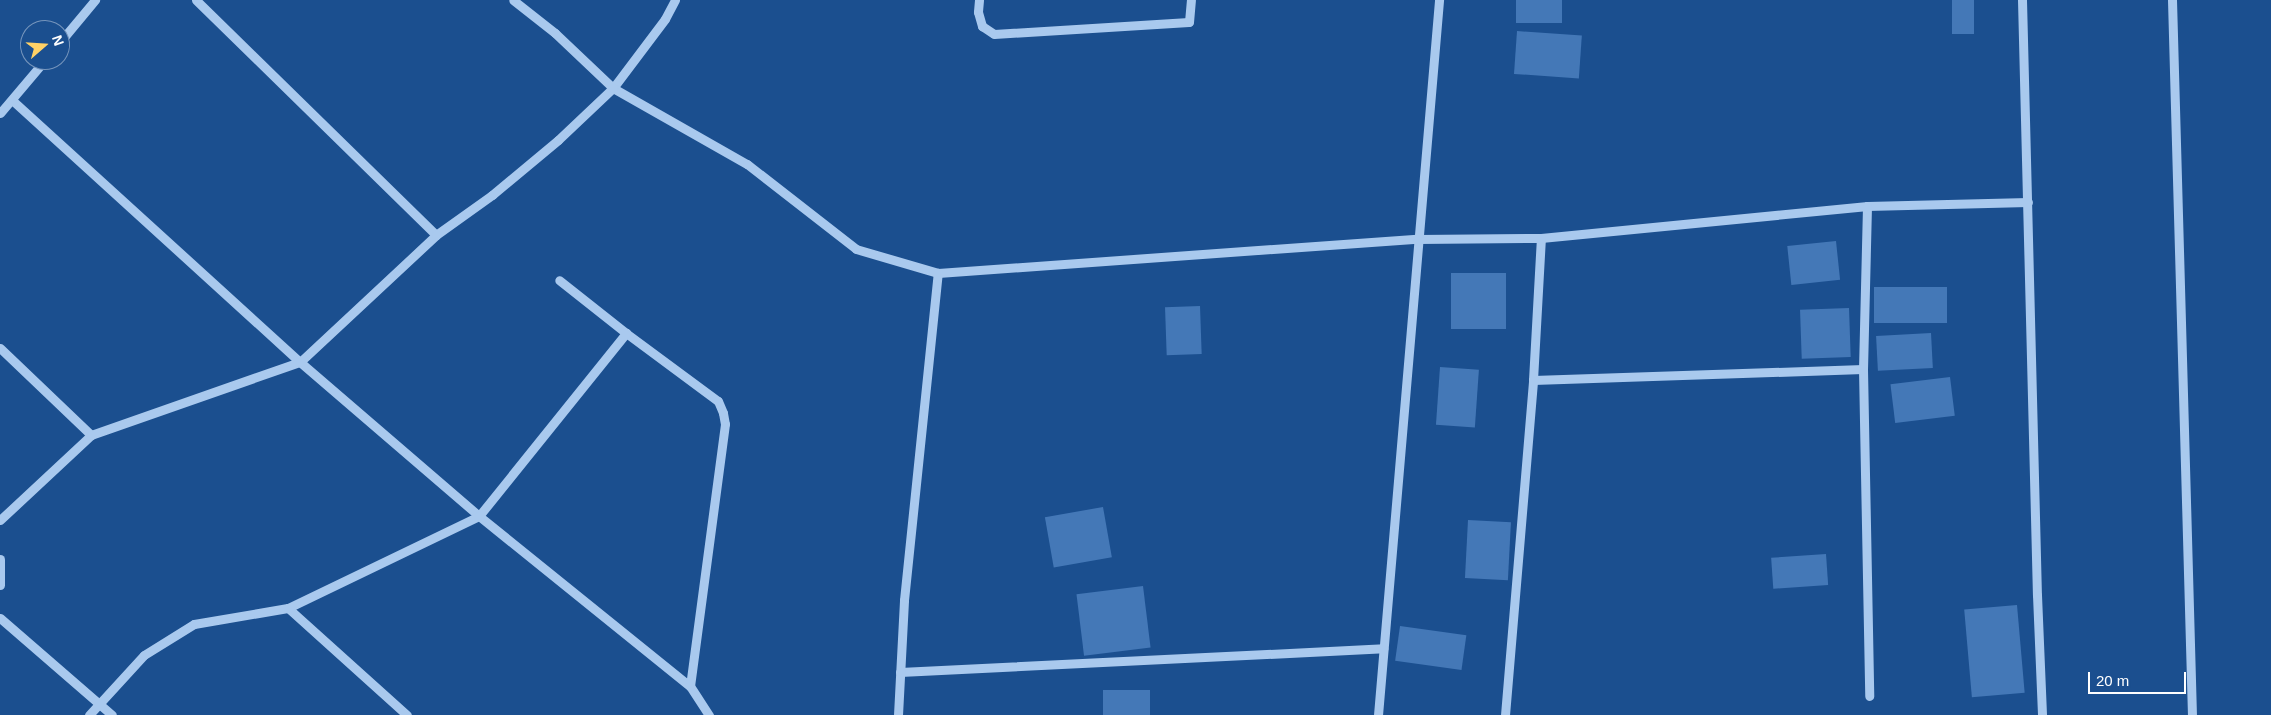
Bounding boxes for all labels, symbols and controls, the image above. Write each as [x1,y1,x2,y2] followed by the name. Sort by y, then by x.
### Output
[20,20,70,70] north arrow
[49,33,67,48] text: N
[2091,662,2188,694] scale bar
[2096,672,2129,689] text: 20 m

